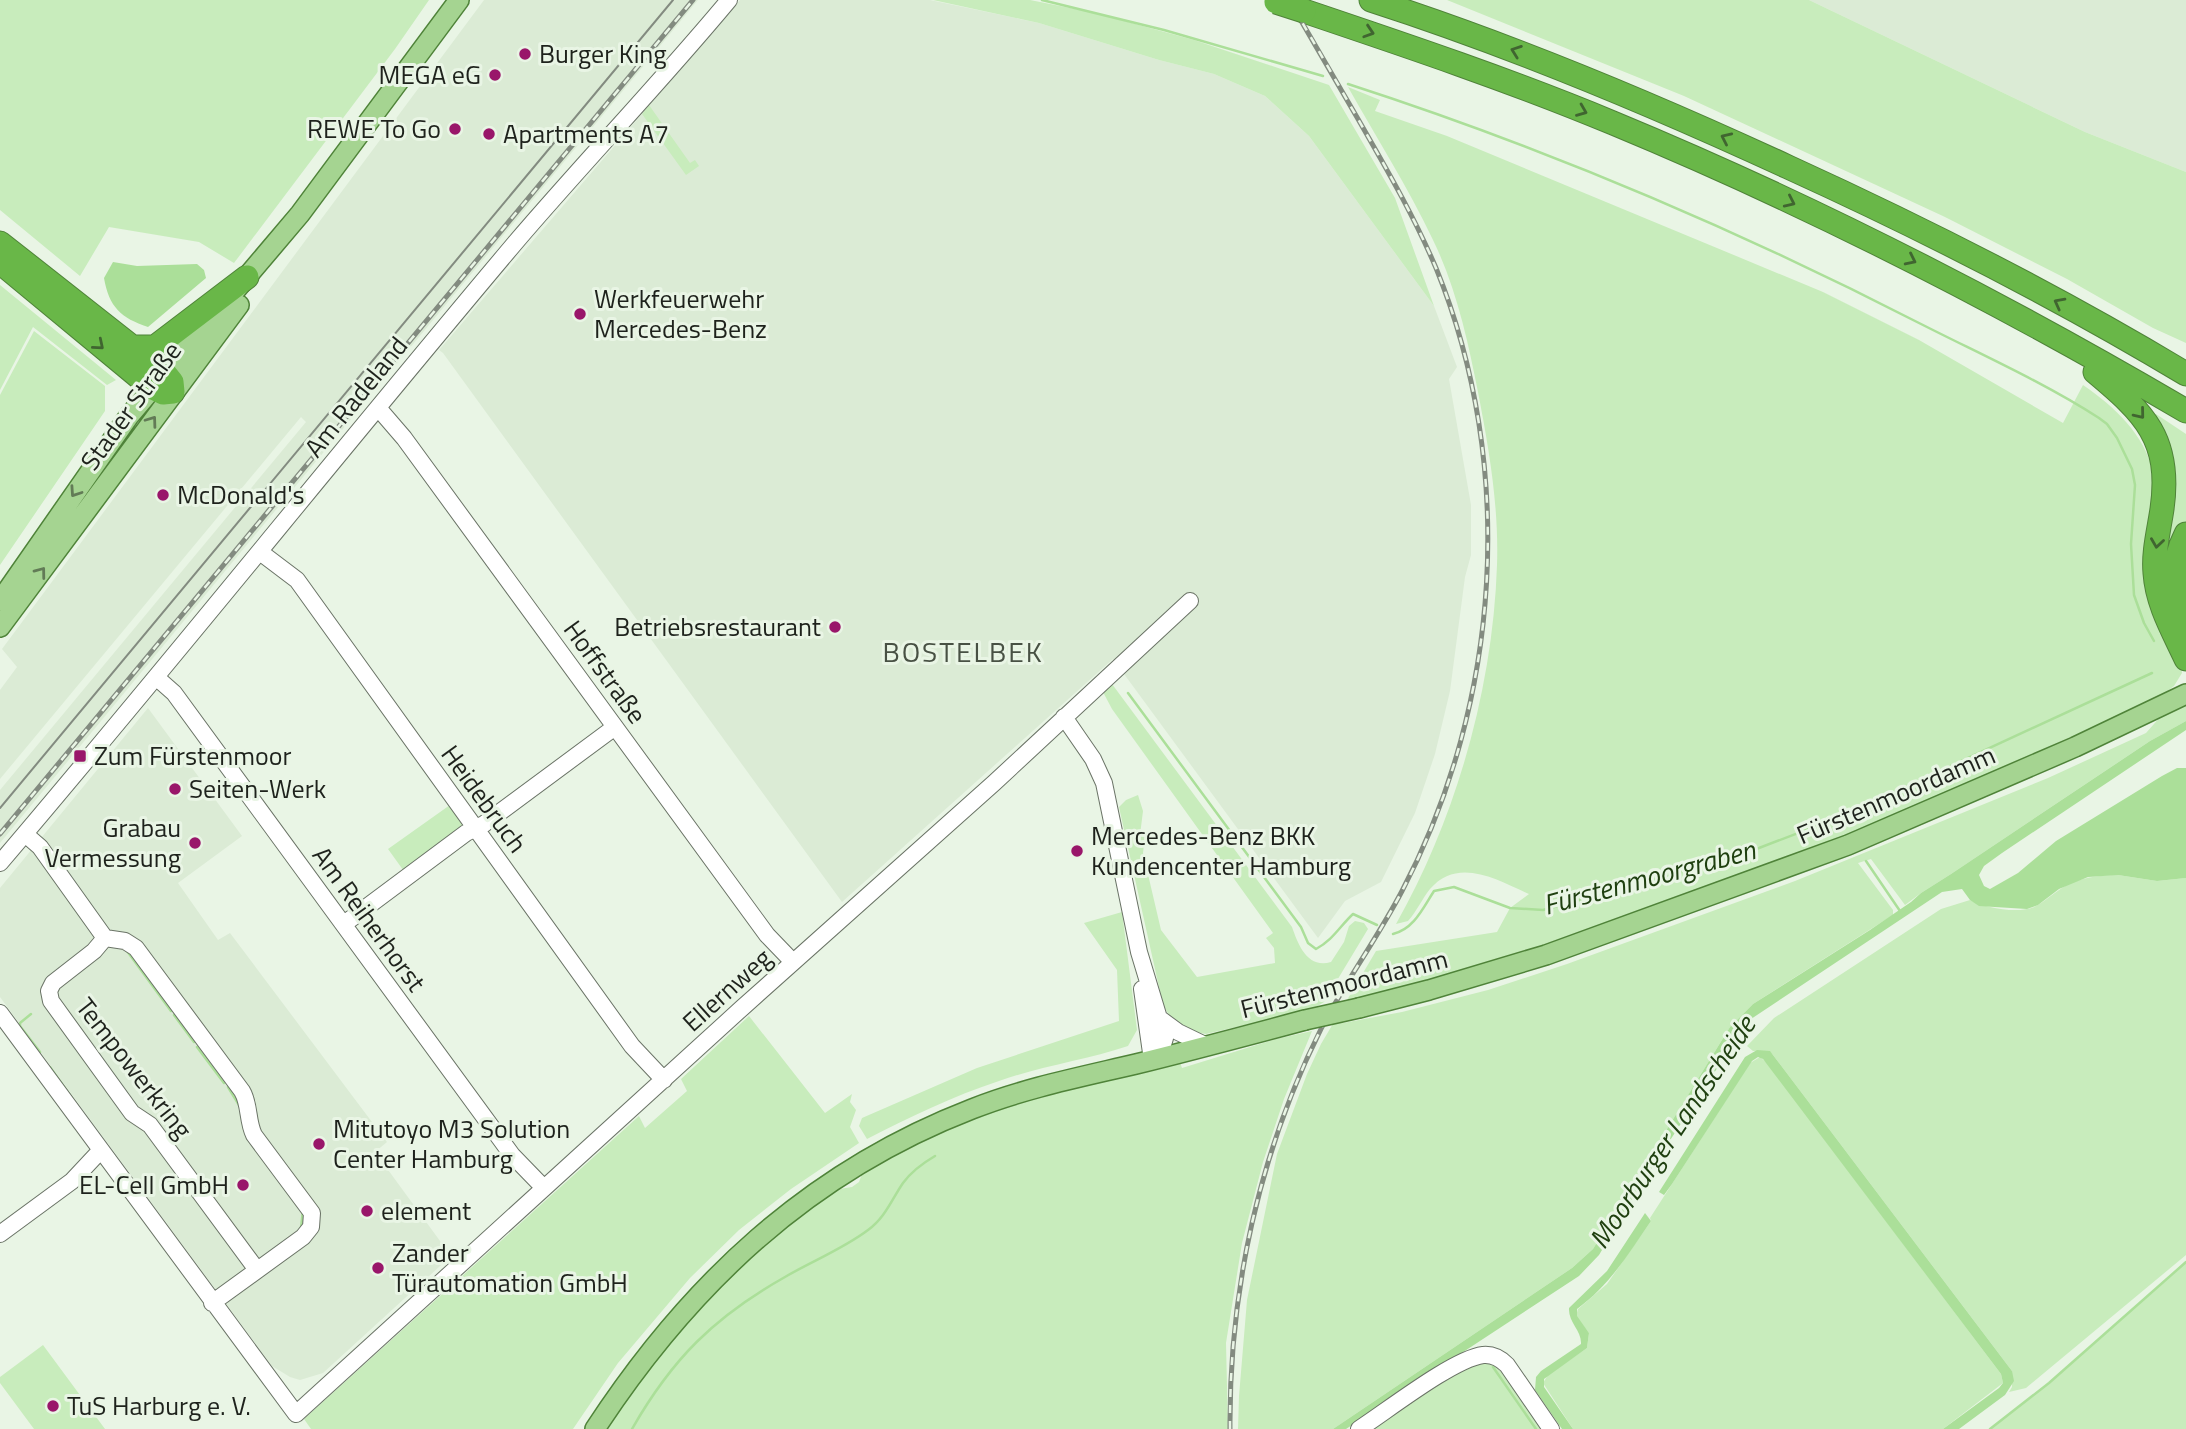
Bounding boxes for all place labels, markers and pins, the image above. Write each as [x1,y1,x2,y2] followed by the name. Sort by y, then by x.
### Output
[539,34,667,73] place label: Burger King
[517,46,533,62] marker: Burger King
[379,55,481,94] place label: MEGA eG
[487,67,503,83] marker: MEGA eG
[307,109,441,148] place label: REWE To Go
[503,114,669,153] place label: Apartments A7
[447,121,463,137] marker: REWE To Go
[481,126,497,142] marker: Apartments A7
[594,279,767,348] place label: Werkfeuerwehr Mercedes-Benz
[572,306,588,322] marker: Werkfeuerwehr Mercedes-Benz
[177,475,305,514] place label: McDonald's
[155,487,171,503] marker: McDonald's
[614,607,821,646] place label: Betriebsrestaurant
[827,619,843,635] marker: Betriebsrestaurant
[94,736,291,775] place label: Zum Fürstenmoor
[72,748,88,764] marker: Zum Fürstenmoor
[189,769,326,808] place label: Seiten-Werk
[167,781,183,797] marker: Seiten-Werk
[44,808,181,877] place label: Grabau Vermessung
[1091,816,1351,885] place label: Mercedes-Benz BKK Kundencenter Hamburg
[187,835,203,851] marker: Grabau Vermessung
[1069,843,1085,859] marker: Mercedes-Benz BKK Kundencenter Hamburg
[333,1109,570,1178] place label: Mitutoyo M3 Solution Center Hamburg
[311,1136,327,1152] marker: Mitutoyo M3 Solution Center Hamburg
[79,1165,229,1204] place label: EL-Cell GmbH
[235,1177,251,1193] marker: EL-Cell GmbH
[381,1191,471,1230] place label: element
[359,1203,375,1219] marker: element
[392,1233,628,1302] place label: Zander Türautomation GmbH
[370,1260,386,1276] marker: Zander Türautomation GmbH
[67,1386,251,1425] place label: TuS Harburg e. V.
[45,1398,61,1414] marker: TuS Harburg e. V.

